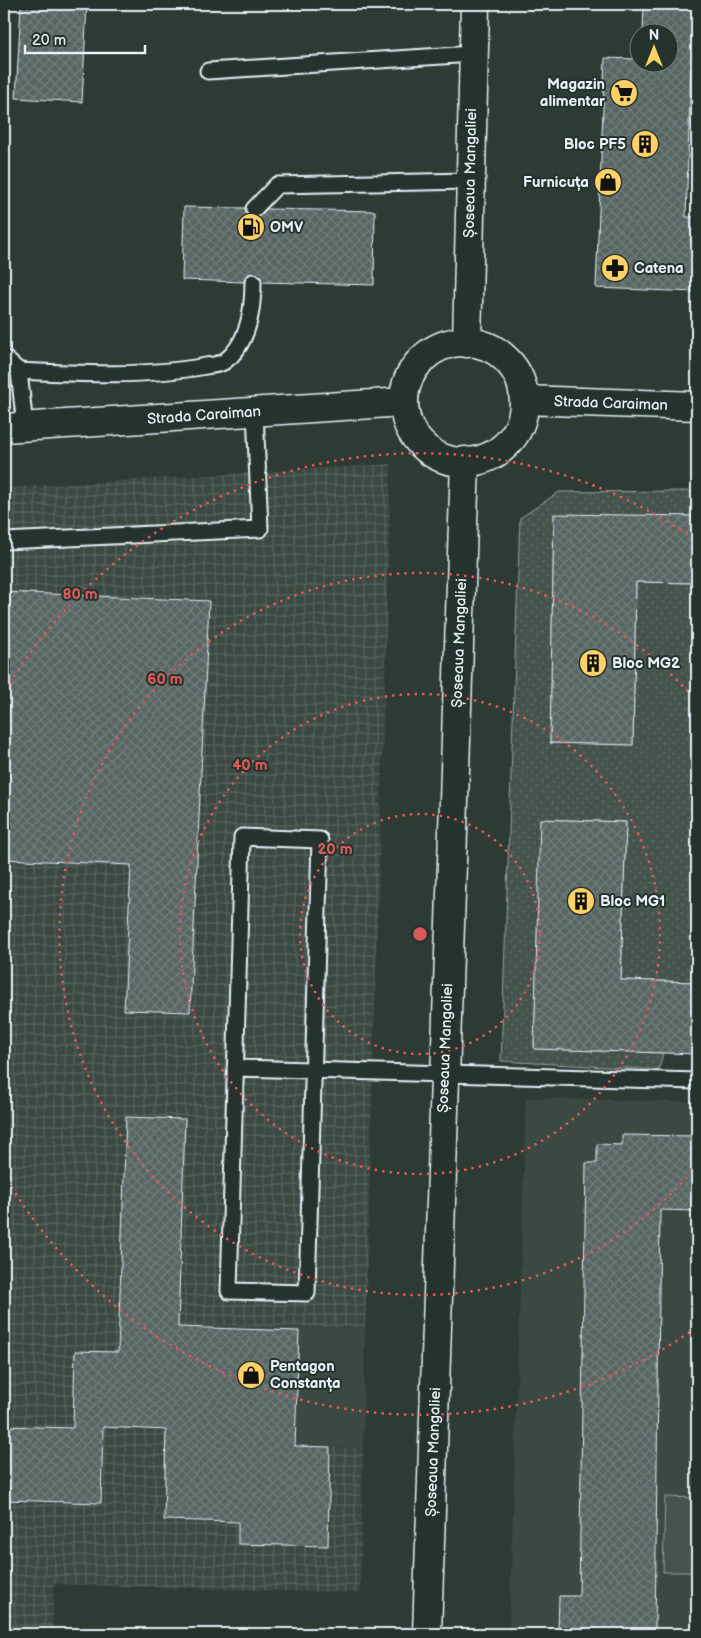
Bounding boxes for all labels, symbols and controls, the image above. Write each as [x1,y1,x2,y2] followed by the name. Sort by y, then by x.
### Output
[25,22,145,54] scale bar
[628,22,678,72] north arrow
[649,27,659,44] text: N
[32,31,66,50] text: 20 m
[540,75,606,111] place label: Magazin alimentar
[609,78,639,108] supermarket icon: Magazin alimentar
[460,108,481,238] street label: Șoseaua Mangaliei
[630,129,660,159] building icon: Bloc PF5
[564,135,626,154] place label: Bloc PF5
[593,167,623,197] shop icon: Furnicuța
[523,173,589,192] place label: Furnicuța
[236,212,266,242] fuel station icon: OMV
[270,218,304,237] place label: OMV
[600,253,630,283] pharmacy icon: Catena
[634,259,684,278] place label: Catena
[554,392,668,415] street label: Strada Caraiman
[146,402,262,429] street label: Strada Caraiman
[448,578,471,708] street label: Șoseaua Mangaliei
[62,585,98,604] text: 80 m
[578,648,608,678] building icon: Bloc MG2
[612,654,680,673] place label: Bloc MG2
[147,670,183,689] text: 60 m
[232,756,268,775] text: 40 m
[318,840,353,859] text: 20 m
[566,886,596,916] building icon: Bloc MG1
[600,892,665,911] place label: Bloc MG1
[411,925,429,943] centre of rings
[434,983,457,1113] street label: Șoseaua Mangaliei
[270,1357,341,1393] place label: Pentagon Constanța
[236,1360,266,1390] shop icon: Pentagon Constanța
[422,1387,445,1517] street label: Șoseaua Mangaliei

